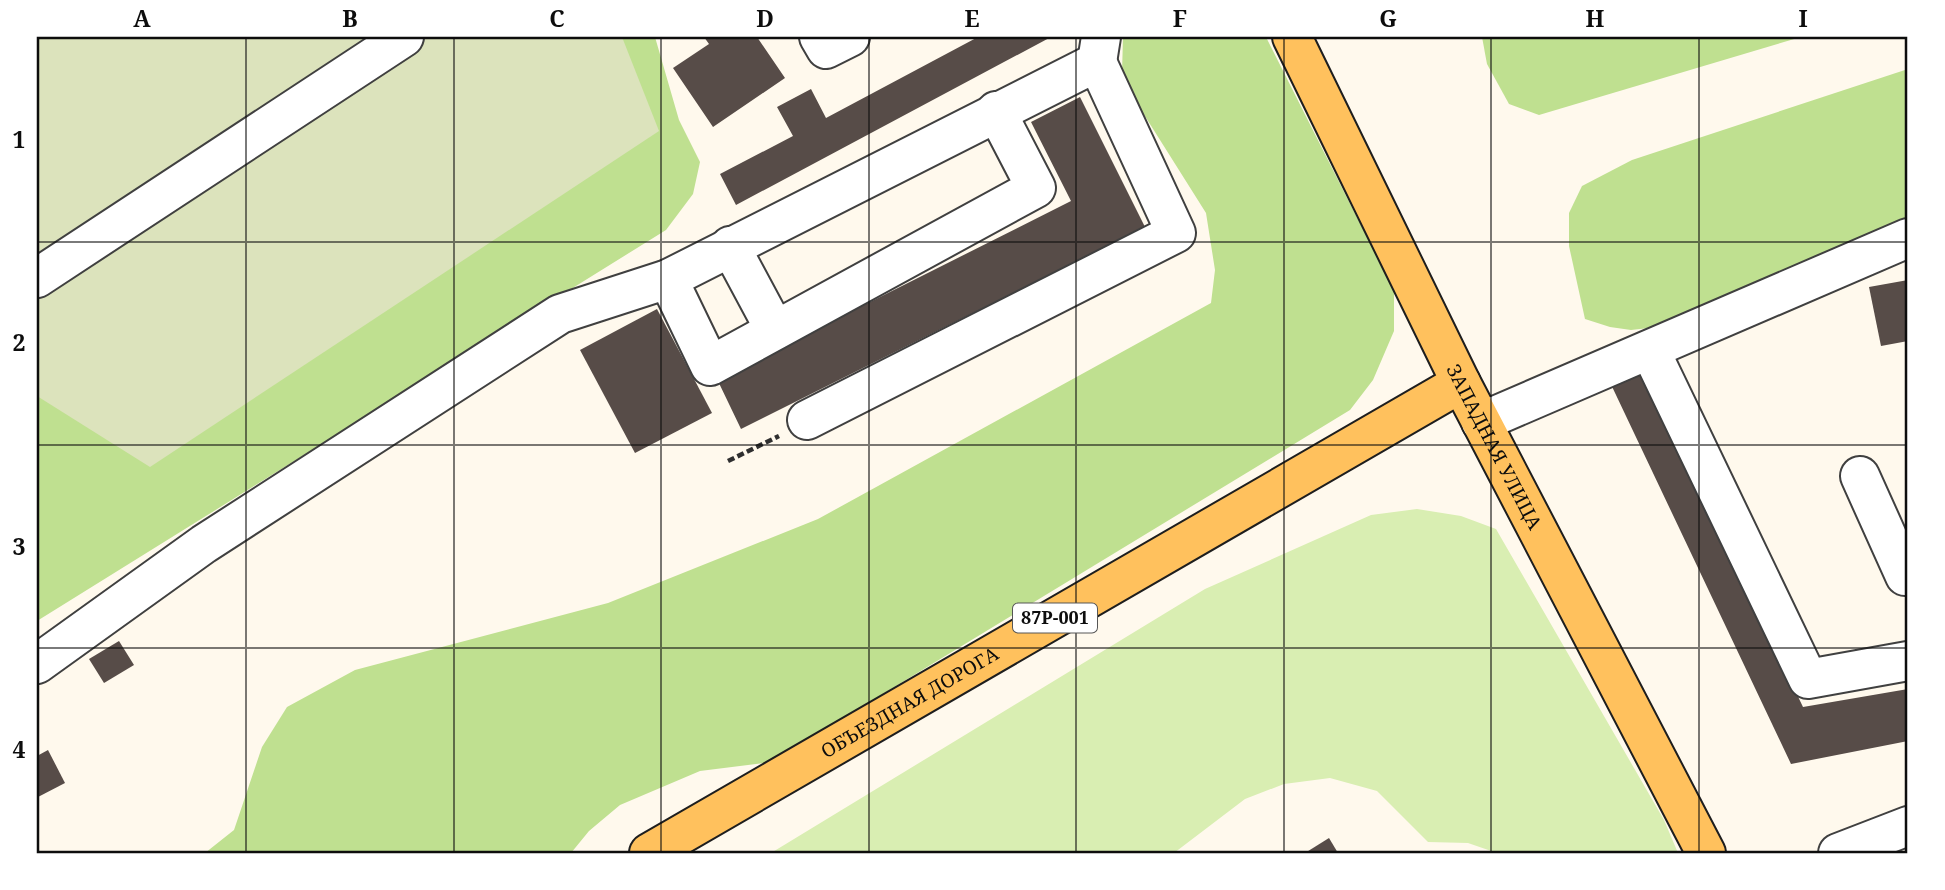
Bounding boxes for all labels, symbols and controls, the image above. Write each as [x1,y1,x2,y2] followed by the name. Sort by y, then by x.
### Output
[133,2,151,34] text: A
[342,2,358,34] text: B
[549,2,565,34] text: C
[756,2,774,34] text: D
[964,2,980,34] text: E
[1173,2,1187,34] text: F
[1379,2,1397,34] text: G
[1586,2,1605,34] text: H
[1798,2,1808,34] text: I
[13,123,26,155] text: 1
[13,326,26,358] text: 2
[1441,360,1548,535] street label: ЗАПАДНАЯ УЛИЦА
[13,530,26,562] text: 3
[1013,604,1097,632] road number: 87Р-001
[816,640,1004,764] street label: ОБЪЕЗДНАЯ ДОРОГА
[13,733,26,765] text: 4

